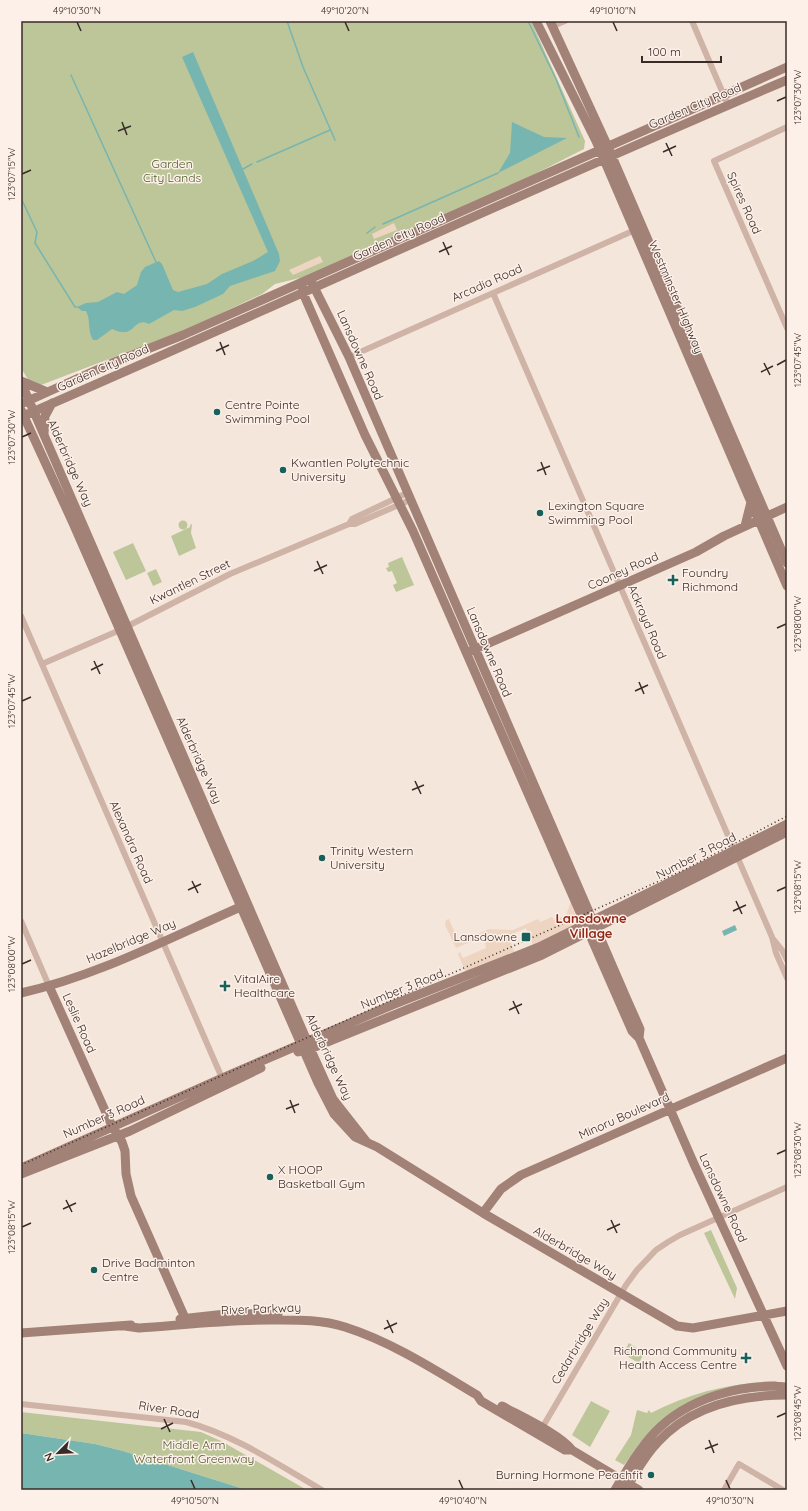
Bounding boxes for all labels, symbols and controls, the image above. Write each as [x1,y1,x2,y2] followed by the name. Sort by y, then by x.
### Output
[53,4,101,17] text: 49°10'30"N
[321,4,369,17] text: 49°10'20"N
[590,4,636,17] text: 49°10'10"N
[642,38,721,64] scale bar
[648,44,681,59] text: 100 m
[791,69,804,124] text: 123°07'30"W
[646,79,743,132] street label: Garden City Road
[5,147,18,200] text: 123°07'15"W
[143,156,201,185] park label: Garden City Lands
[724,169,765,236] street label: Spires Road
[351,210,447,263] street label: Garden City Road
[646,238,707,356] street label: Westminster Highway
[449,260,524,305] street label: Arcadia Road
[334,308,387,402] street label: Lansdowne Road
[791,332,804,387] text: 123°07'45"W
[55,341,151,394] street label: Garden City Road
[225,397,310,426] place label: Centre Pointe Swimming Pool
[212,407,222,417] marker: Centre Pointe Swimming Pool
[5,409,18,464] text: 123°07'30"W
[45,417,96,509] street label: Alderbridge Way
[291,455,409,484] place label: Kwantlen Polytechnic University
[278,465,288,475] marker: Kwantlen Polytechnic University
[548,498,645,527] place label: Lexington Square Swimming Pool
[535,508,545,518] marker: Lexington Square Swimming Pool
[585,548,660,593] street label: Cooney Road
[147,556,232,608] street label: Kwantlen Street
[682,565,738,594] place label: Foundry Richmond
[667,574,679,586] marker: Foundry Richmond
[625,582,670,661] street label: Ackroyd Road
[791,595,804,652] text: 123°08'00"W
[464,604,515,699] street label: Lansdowne Road
[5,673,18,728] text: 123°07'45"W
[174,714,225,806] street label: Alderbridge Way
[106,798,156,886] street label: Alexandra Road
[653,829,738,882] street label: Number 3 Road
[330,843,414,872] place label: Trinity Western University
[317,853,327,863] marker: Trinity Western University
[791,860,804,914] text: 123°08'15"W
[555,910,627,941] district label: Lansdowne Village
[84,915,178,966] street label: Hazelbridge Way
[454,929,517,944] place label: Lansdowne
[520,931,532,943] marker: Lansdowne
[5,935,18,992] text: 123°08'00"W
[358,965,445,1012] street label: Number 3 Road
[234,971,295,1000] place label: VitalAire Healthcare
[219,980,231,992] marker: VitalAire Healthcare
[60,991,99,1055] street label: Leslie Road
[303,1011,356,1102] street label: Alderbridge Way
[576,1089,672,1142] street label: Minoru Boulevard
[61,1092,147,1141] street label: Number 3 Road
[791,1122,804,1178] text: 123°08'30"W
[696,1151,751,1245] street label: Lansdowne Road
[278,1162,365,1191] place label: X HOOP Basketball Gym
[265,1172,275,1182] marker: X HOOP Basketball Gym
[5,1200,18,1254] text: 123°08'15"W
[531,1223,620,1282] street label: Alderbridge Way
[102,1255,195,1284] place label: Drive Badminton Centre
[89,1265,99,1275] marker: Drive Badminton Centre
[548,1295,611,1387] street label: Cedarbridge Way
[221,1300,301,1317] street label: River Parkway
[613,1343,737,1372] place label: Richmond Community Health Access Centre
[740,1352,752,1364] marker: Richmond Community Health Access Centre
[791,1385,804,1441] text: 123°08'45"W
[138,1397,201,1422] street label: River Road
[38,1433,78,1473] north arrow
[134,1437,254,1466] park label: Middle Arm Waterfront Greenway
[41,1451,57,1464] text: N
[496,1467,643,1482] place label: Burning Hormone Peachfit
[646,1470,656,1480] marker: Burning Hormone Peachfit
[171,1494,219,1507] text: 49°10'50"N
[439,1494,487,1507] text: 49°10'40"N
[706,1494,754,1507] text: 49°10'30"N

